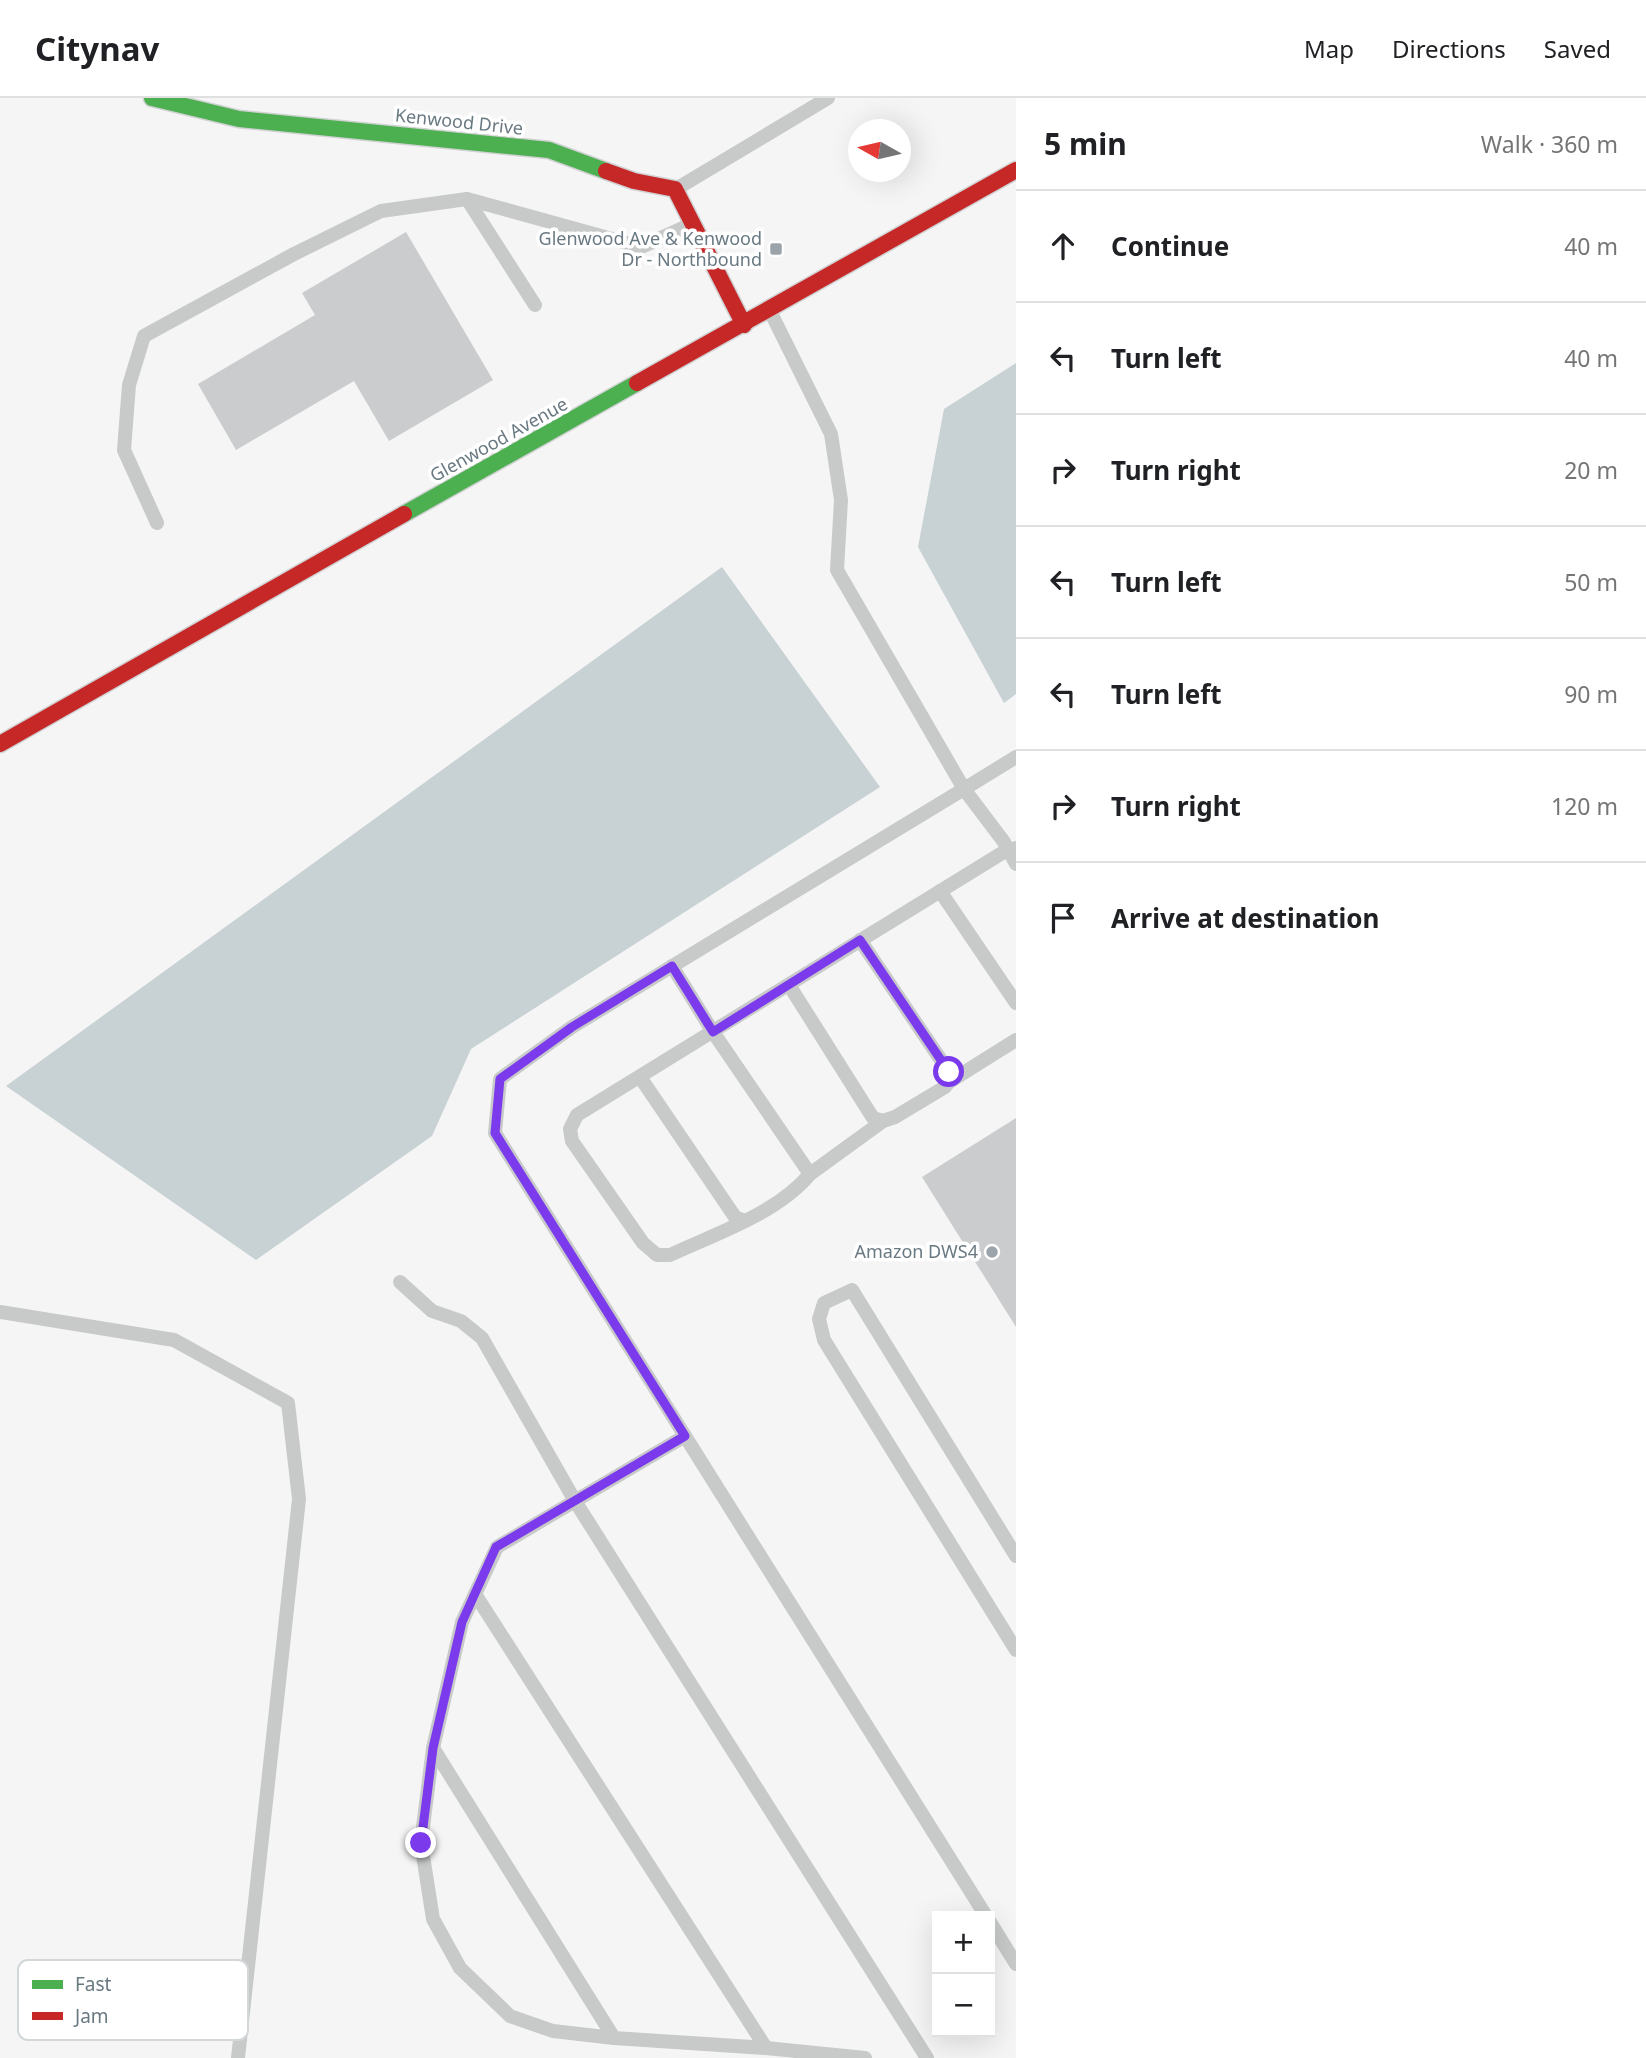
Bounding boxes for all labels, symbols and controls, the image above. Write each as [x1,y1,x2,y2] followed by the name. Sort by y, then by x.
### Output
[35,26,159,71] text: Citynav
[1304,32,1354,65] text: Map
[1392,32,1506,65] text: Directions
[1544,32,1611,65] text: Saved
[394,102,524,140] street label: Kenwood Drive
[848,119,911,182] north arrow
[1044,123,1127,164] text: 5 min
[1481,128,1618,160] text: Walk · 360 m
[539,226,762,271] place label: Glenwood Ave & Kenwood Dr - Northbound
[1044,227,1082,265] icon: ahead
[1111,228,1229,264] text: Continue
[1564,230,1618,262] text: 40 m
[768,241,784,257] marker: Glenwood Ave & Kenwood Dr - Northbound
[1044,339,1082,377] icon: left
[1111,340,1222,376] text: Turn left
[1564,342,1618,374] text: 40 m
[425,391,572,487] street label: Glenwood Avenue
[1044,451,1082,489] icon: right
[1111,452,1241,488] text: Turn right
[1564,454,1618,486] text: 20 m
[1044,563,1082,601] icon: left
[1111,564,1222,600] text: Turn left
[1564,566,1618,598] text: 50 m
[1044,675,1082,713] icon: left
[1111,676,1222,712] text: Turn left
[1564,678,1618,710] text: 90 m
[1044,787,1082,825] icon: right
[1111,788,1241,824] text: Turn right
[1551,790,1618,822] text: 120 m
[1044,899,1082,937] icon: arrive
[1111,900,1380,936] text: Arrive at destination
[933,1056,964,1087] route start
[855,1239,978,1263] place label: Amazon DWS4
[984,1244,1000,1260] marker: Amazon DWS4
[405,1827,436,1858] route end
[932,1911,995,2037] map controls
[932,1911,995,1974] button: +
[18,1960,248,2040] legend
[75,1971,112,1997] text: Fast
[932,1974,995,2037] button: −
[73,2003,109,2029] text: Jam

